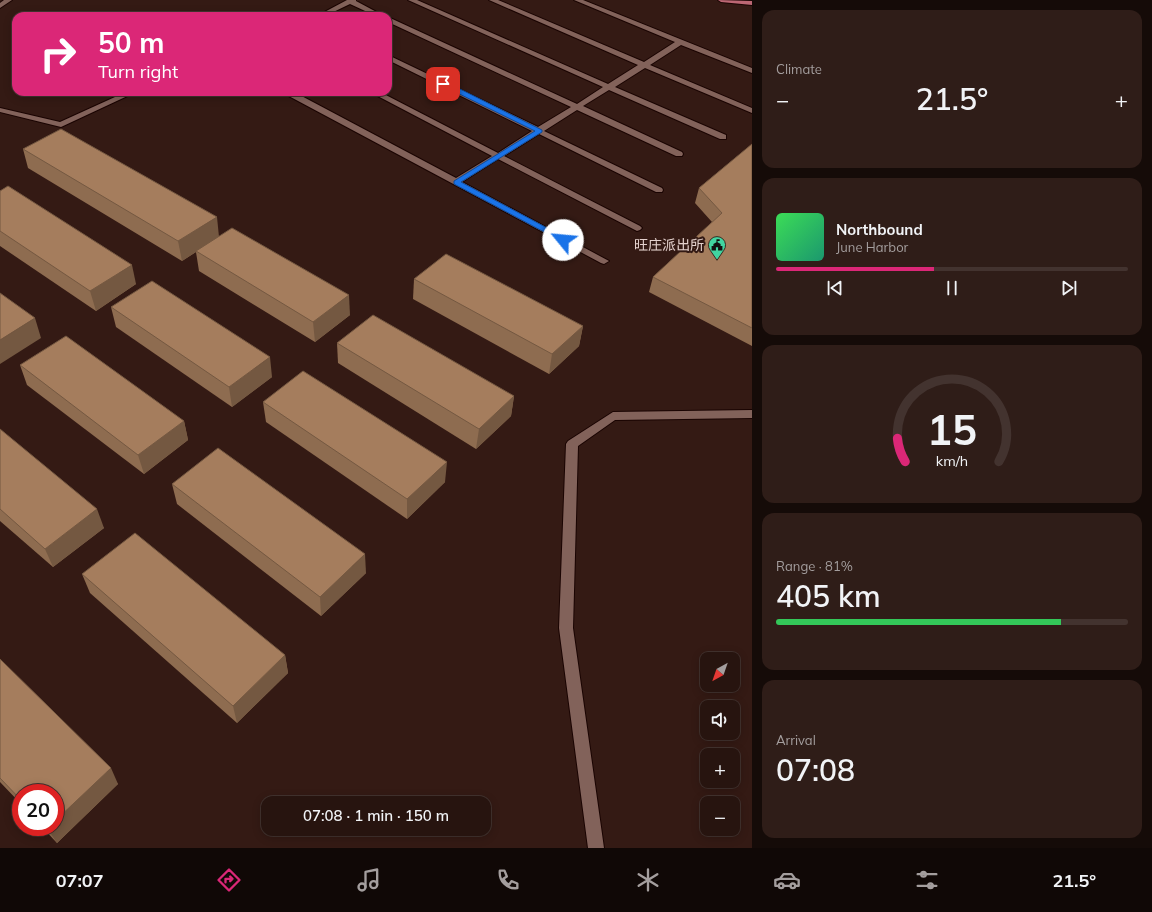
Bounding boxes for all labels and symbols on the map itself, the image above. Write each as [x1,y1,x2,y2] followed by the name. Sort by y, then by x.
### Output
[426,67,460,101] pin
[542,219,584,261] position arrow
[707,235,727,260] public building icon: 旺庄派出所
[634,236,704,254] place label: 旺庄派出所
[700,652,740,692] north arrow
[12,784,64,836] speed limit sign: 20

